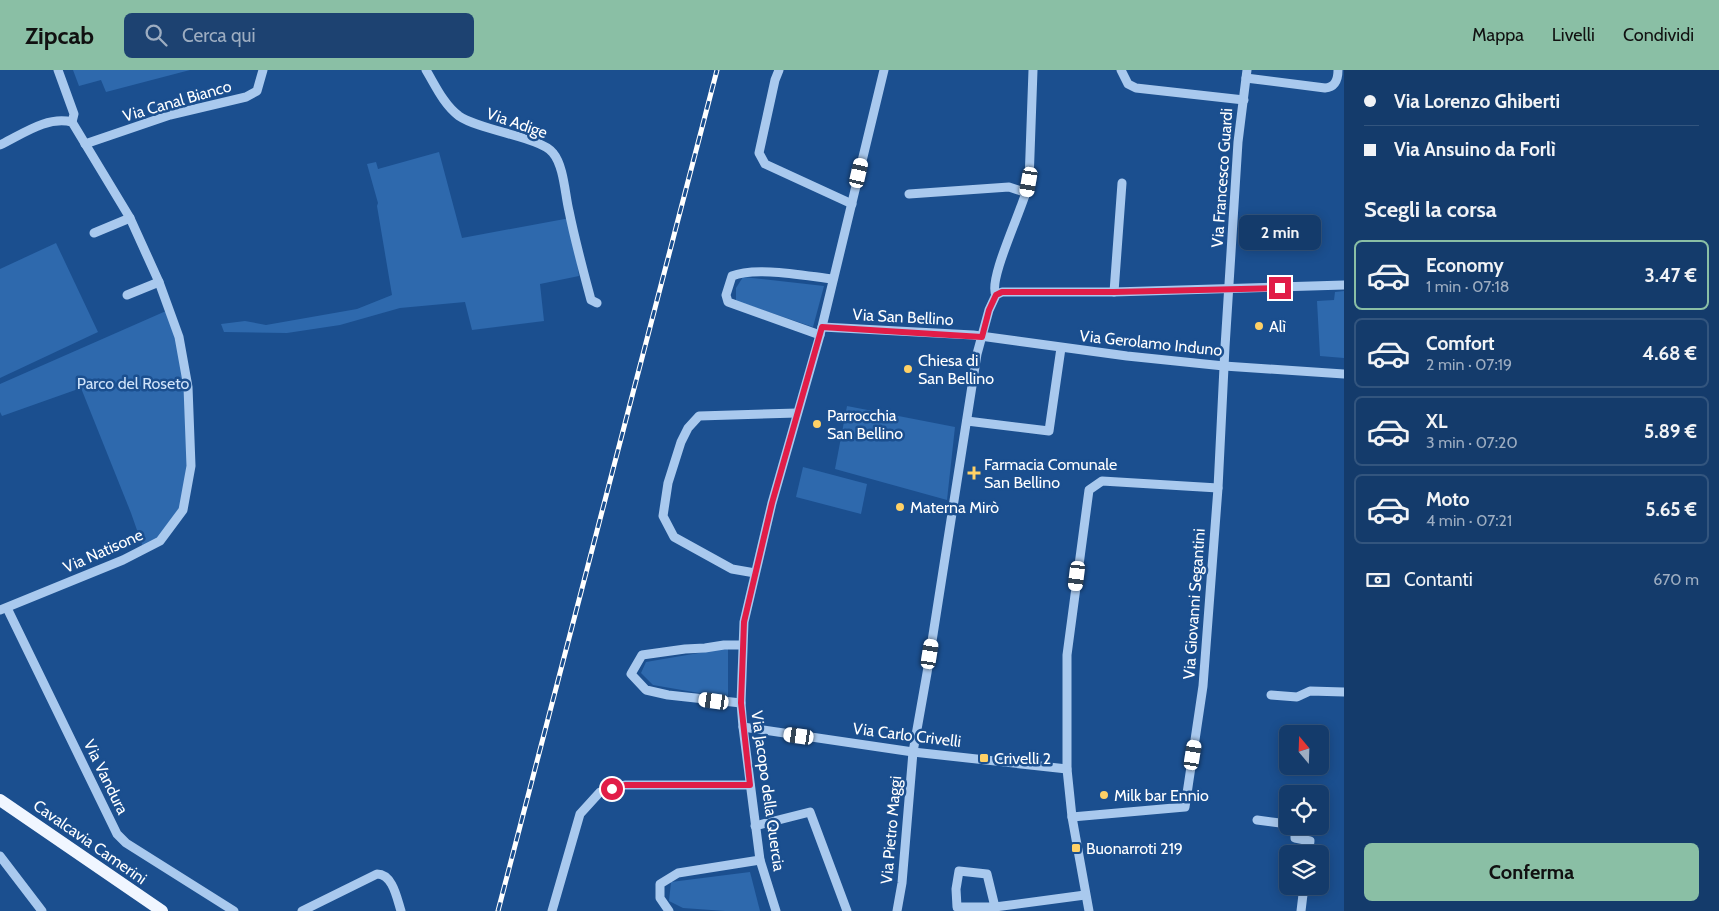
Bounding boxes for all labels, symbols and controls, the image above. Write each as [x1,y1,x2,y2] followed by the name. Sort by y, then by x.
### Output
[124,13,474,58] search box
[25,21,94,50] text: Zipcab
[142,21,170,49] icon: search
[182,24,256,47] text: Cerca qui
[1472,24,1524,46] text: Mappa
[1552,24,1595,46] text: Livelli
[1623,24,1694,46] text: Condividi
[120,76,234,126] street label: Via Canal Bianco
[1394,90,1560,113] text: Via Lorenzo Ghiberti
[484,104,550,142] street label: Via Adige
[1208,108,1236,248] street label: Via Francesco Guardi
[1394,138,1556,161] text: Via Ansuino da Forlì
[848,157,869,189] car
[1019,166,1038,198] car
[1364,196,1497,223] text: Scegli la corsa
[1239,216,1321,250] callout: 2 min
[1261,223,1299,242] text: 2 min
[1366,253,1411,298] icon: car
[1426,254,1504,277] text: Economy
[1645,264,1697,287] text: 3.47 €
[1269,277,1291,299] route end
[1426,277,1509,296] text: 1 min · 07:18
[852,305,954,329] street label: Via San Bellino
[1269,317,1287,336] place label: Alì
[1253,320,1265,332] marker: Alì
[1079,326,1224,360] street label: Via Gerolamo Induno
[1366,331,1411,376] icon: car
[1426,332,1495,355] text: Comfort
[1642,342,1697,365] text: 4.68 €
[918,351,994,388] place label: Chiesa di San Bellino
[1426,355,1512,374] text: 2 min · 07:19
[902,363,914,375] marker: Chiesa di San Bellino
[77,374,189,393] park label: Parco del Roseto
[827,406,903,443] place label: Parrocchia San Bellino
[1366,409,1411,454] icon: car
[1426,410,1447,433] text: XL
[811,418,823,430] marker: Parrocchia San Bellino
[1644,420,1697,443] text: 5.89 €
[1426,433,1518,452] text: 3 min · 07:20
[984,455,1117,492] place label: Farmacia Comunale San Bellino
[968,467,980,479] marker: Farmacia Comunale San Bellino
[1366,487,1411,532] icon: car
[1426,488,1470,511] text: Moto
[910,498,999,517] place label: Materna Mirò
[1645,498,1697,521] text: 5.65 €
[894,501,906,513] marker: Materna Mirò
[1426,511,1512,530] text: 4 min · 07:21
[60,525,146,577] street label: Via Natisone
[1179,528,1209,680] street label: Via Giovanni Segantini
[1067,560,1086,592] car
[1364,566,1392,594] icon: cash
[1404,568,1473,591] text: Contanti
[1653,570,1699,589] text: 670 m
[920,638,939,670] car
[698,691,729,711] car
[747,710,789,873] street label: Via Jacopo della Quercia
[852,719,962,751] street label: Via Carlo Crivelli
[1279,725,1329,775] north arrow
[1279,725,1329,895] map controls
[783,726,814,746] car
[80,737,132,818] street label: Via Vandura
[1183,739,1202,771] car
[994,749,1051,768] place label: Crivelli 2
[978,752,990,764] marker: Crivelli 2
[877,775,905,885] street label: Via Pietro Maggi
[601,778,623,800] route start
[1279,785,1329,835] button: locate
[1114,786,1209,805] place label: Milk bar Ennio
[1098,789,1110,801] marker: Milk bar Ennio
[30,796,150,888] street label: Cavalcavia Camerini
[1086,839,1183,858] place label: Buonarroti 219
[1070,842,1082,854] marker: Buonarroti 219
[1364,843,1699,901] button: Conferma
[1279,845,1329,895] button: layers

